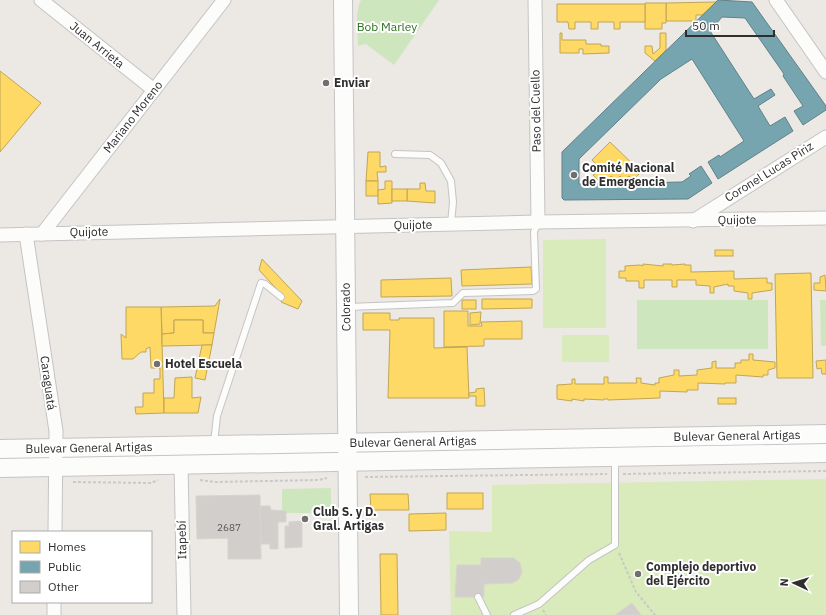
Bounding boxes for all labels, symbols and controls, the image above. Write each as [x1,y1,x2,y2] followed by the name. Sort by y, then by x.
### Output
[686,12,774,38] scale bar
[67,18,128,71] street label: Juan Arrieta
[692,18,720,33] text: 50 m
[357,19,417,34] park label: Bob Marley
[527,69,544,152] street label: Paso del Cuello
[334,75,370,90] place label: Enviar
[100,77,166,156] street label: Mariano Moreno
[321,78,331,88] marker: Enviar
[722,138,816,205] street label: Coronel Lucas Píriz
[582,160,675,189] place label: Comité Nacional de Emergencia
[569,170,579,180] marker: Comité Nacional de Emergencia
[717,212,757,227] street label: Quijote
[393,217,433,232] street label: Quijote
[69,224,109,239] street label: Quijote
[338,282,353,331] street label: Colorado
[37,355,60,412] street label: Caraguatá
[165,356,242,371] place label: Hotel Escuela
[152,359,162,369] marker: Hotel Escuela
[673,427,801,444] street label: Bulevar General Artigas
[349,433,477,450] street label: Bulevar General Artigas
[25,439,153,456] street label: Bulevar General Artigas
[313,504,384,533] place label: Club S. y D. Gral. Artigas
[300,514,310,524] marker: Club S. y D. Gral. Artigas
[174,520,189,560] street label: Itapebí
[217,521,241,534] house number: 2687
[12,531,152,603] legend
[48,539,86,554] text: Homes
[48,559,81,574] text: Public
[646,559,756,588] place label: Complejo deportivo del Ejército
[774,563,814,603] north arrow
[633,569,643,579] marker: Complejo deportivo del Ejército
[777,578,791,587] text: N
[48,579,79,594] text: Other

